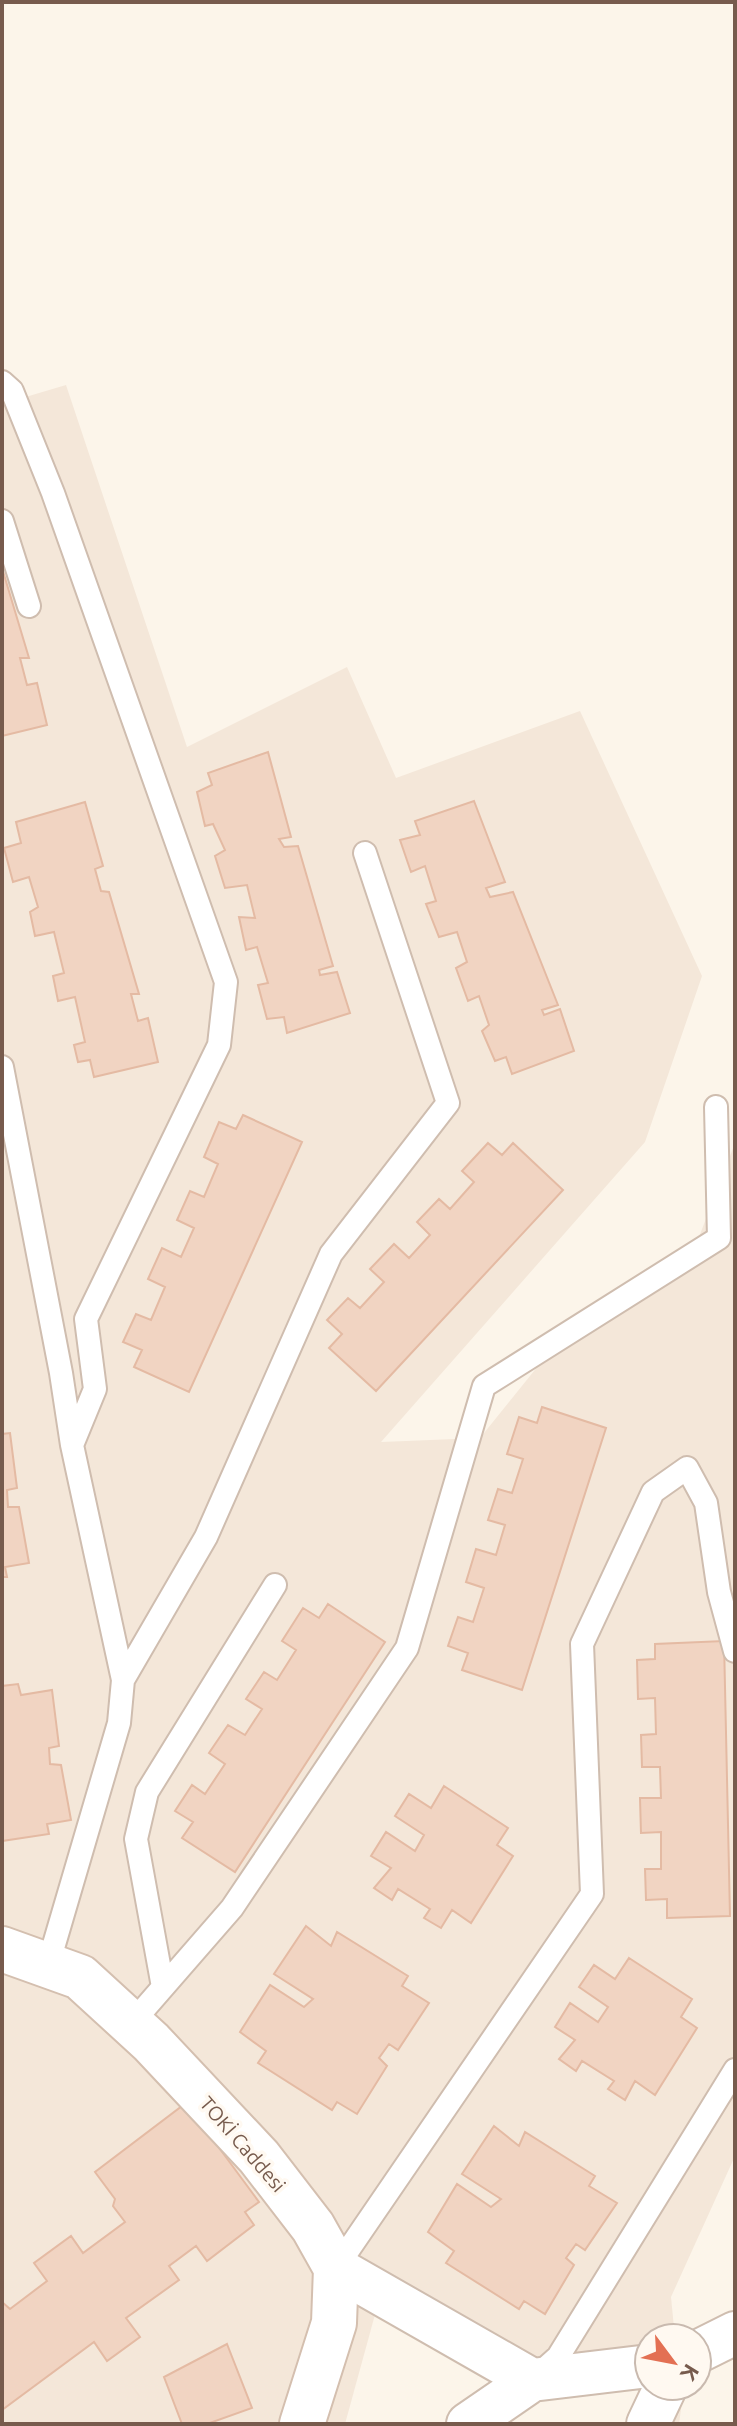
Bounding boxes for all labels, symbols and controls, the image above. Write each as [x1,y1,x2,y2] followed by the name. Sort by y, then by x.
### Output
[195,2092,291,2196] street label: TOKİ Caddesi
[633,2322,713,2402] north arrow
[676,2360,705,2386] text: K

